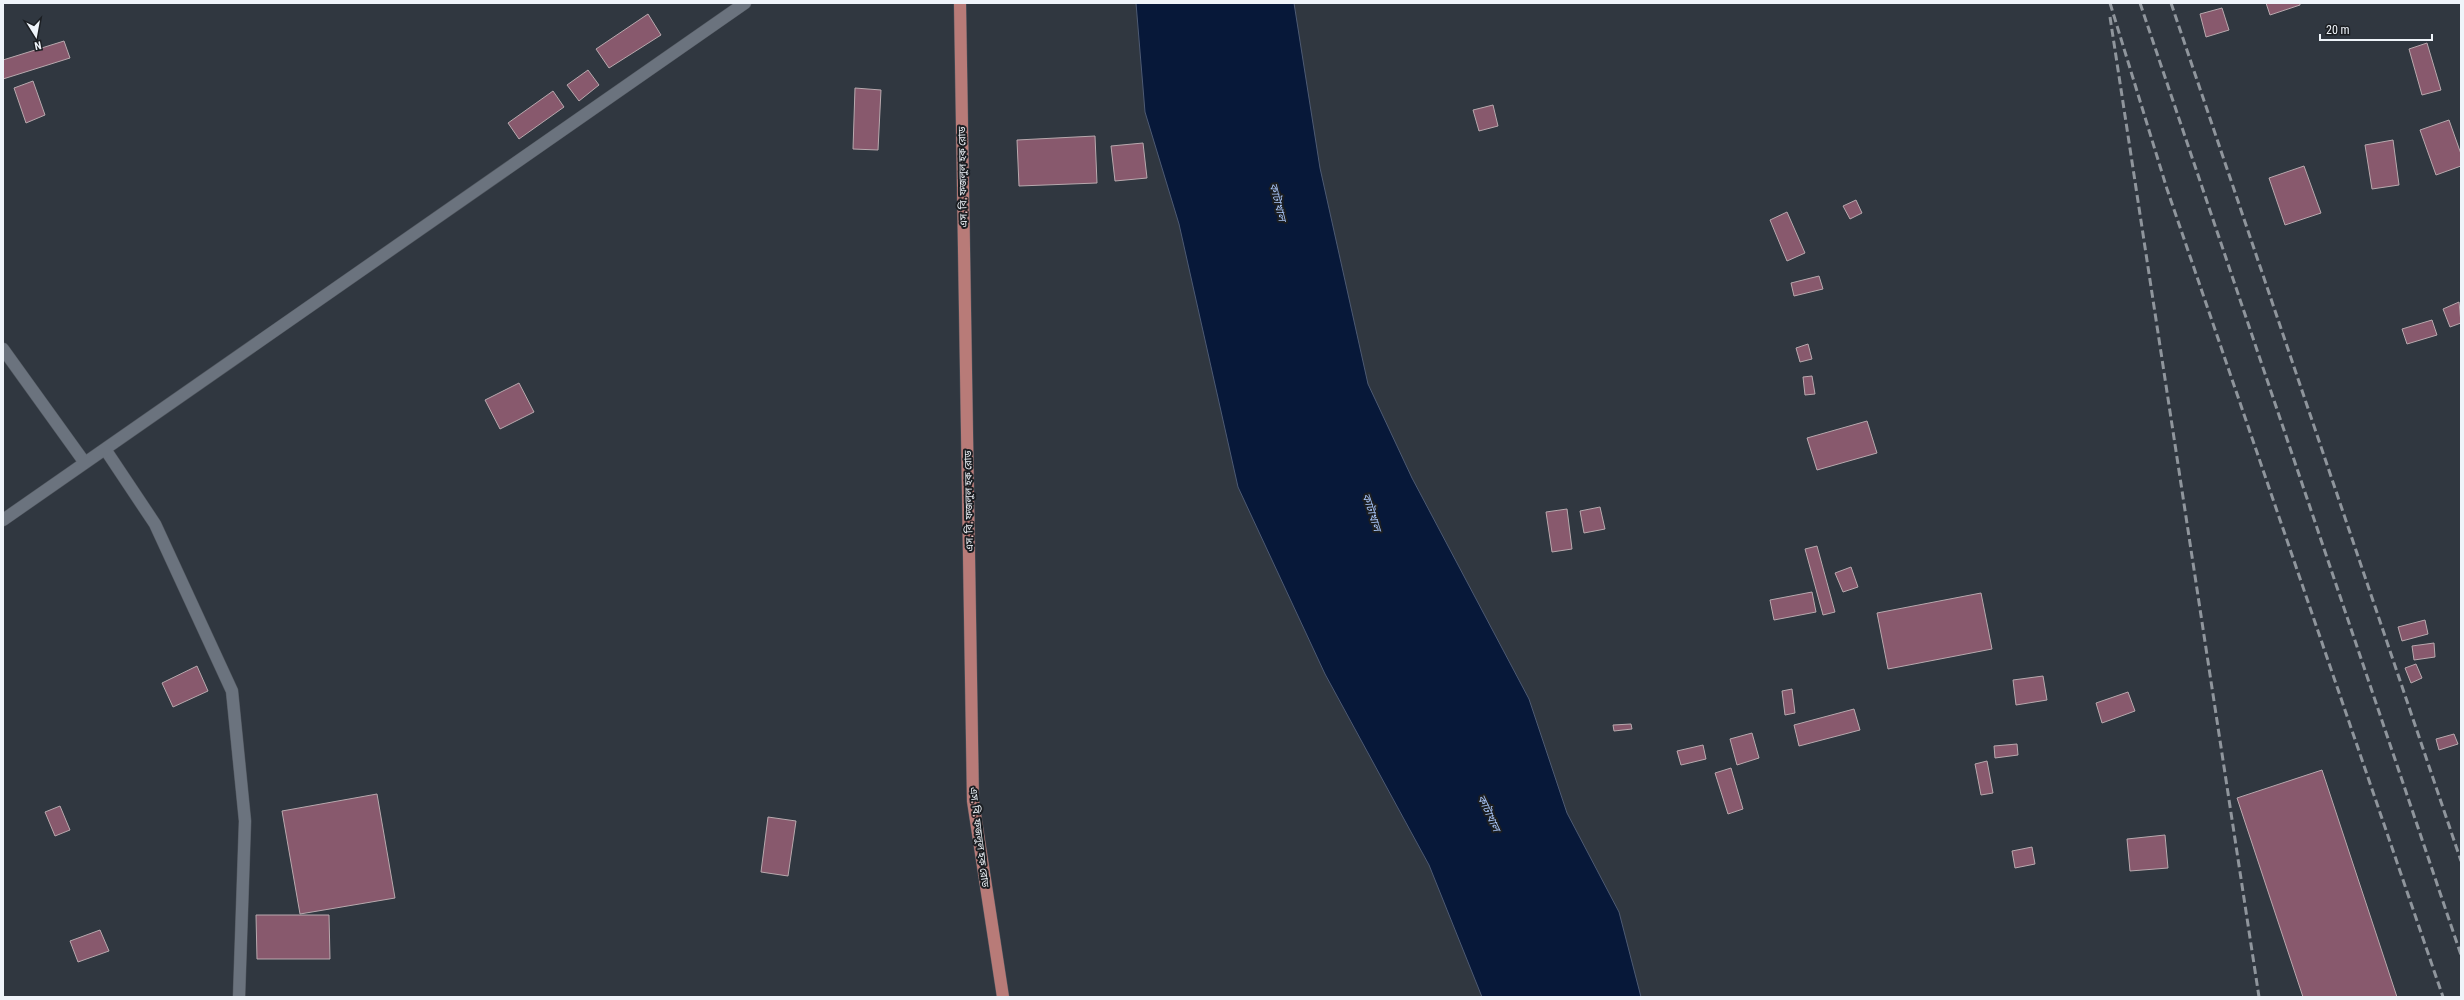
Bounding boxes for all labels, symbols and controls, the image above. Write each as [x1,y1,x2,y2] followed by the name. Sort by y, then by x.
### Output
[16,16,56,56] north arrow
[2320,16,2432,42] scale bar
[2326,23,2350,37] text: 20 m
[33,38,42,52] text: N
[956,126,970,228] street label: এস. বি. ফজলুল হক রোড
[1266,181,1290,225] water label: কাটাখাল
[962,450,976,552] street label: এস. বি. ফজলুল হক রোড
[1359,491,1385,535] water label: কাটাখাল
[967,786,991,889] street label: এস. বি. ফজলুল হক রোড
[1474,792,1504,835] water label: কাটাখাল

